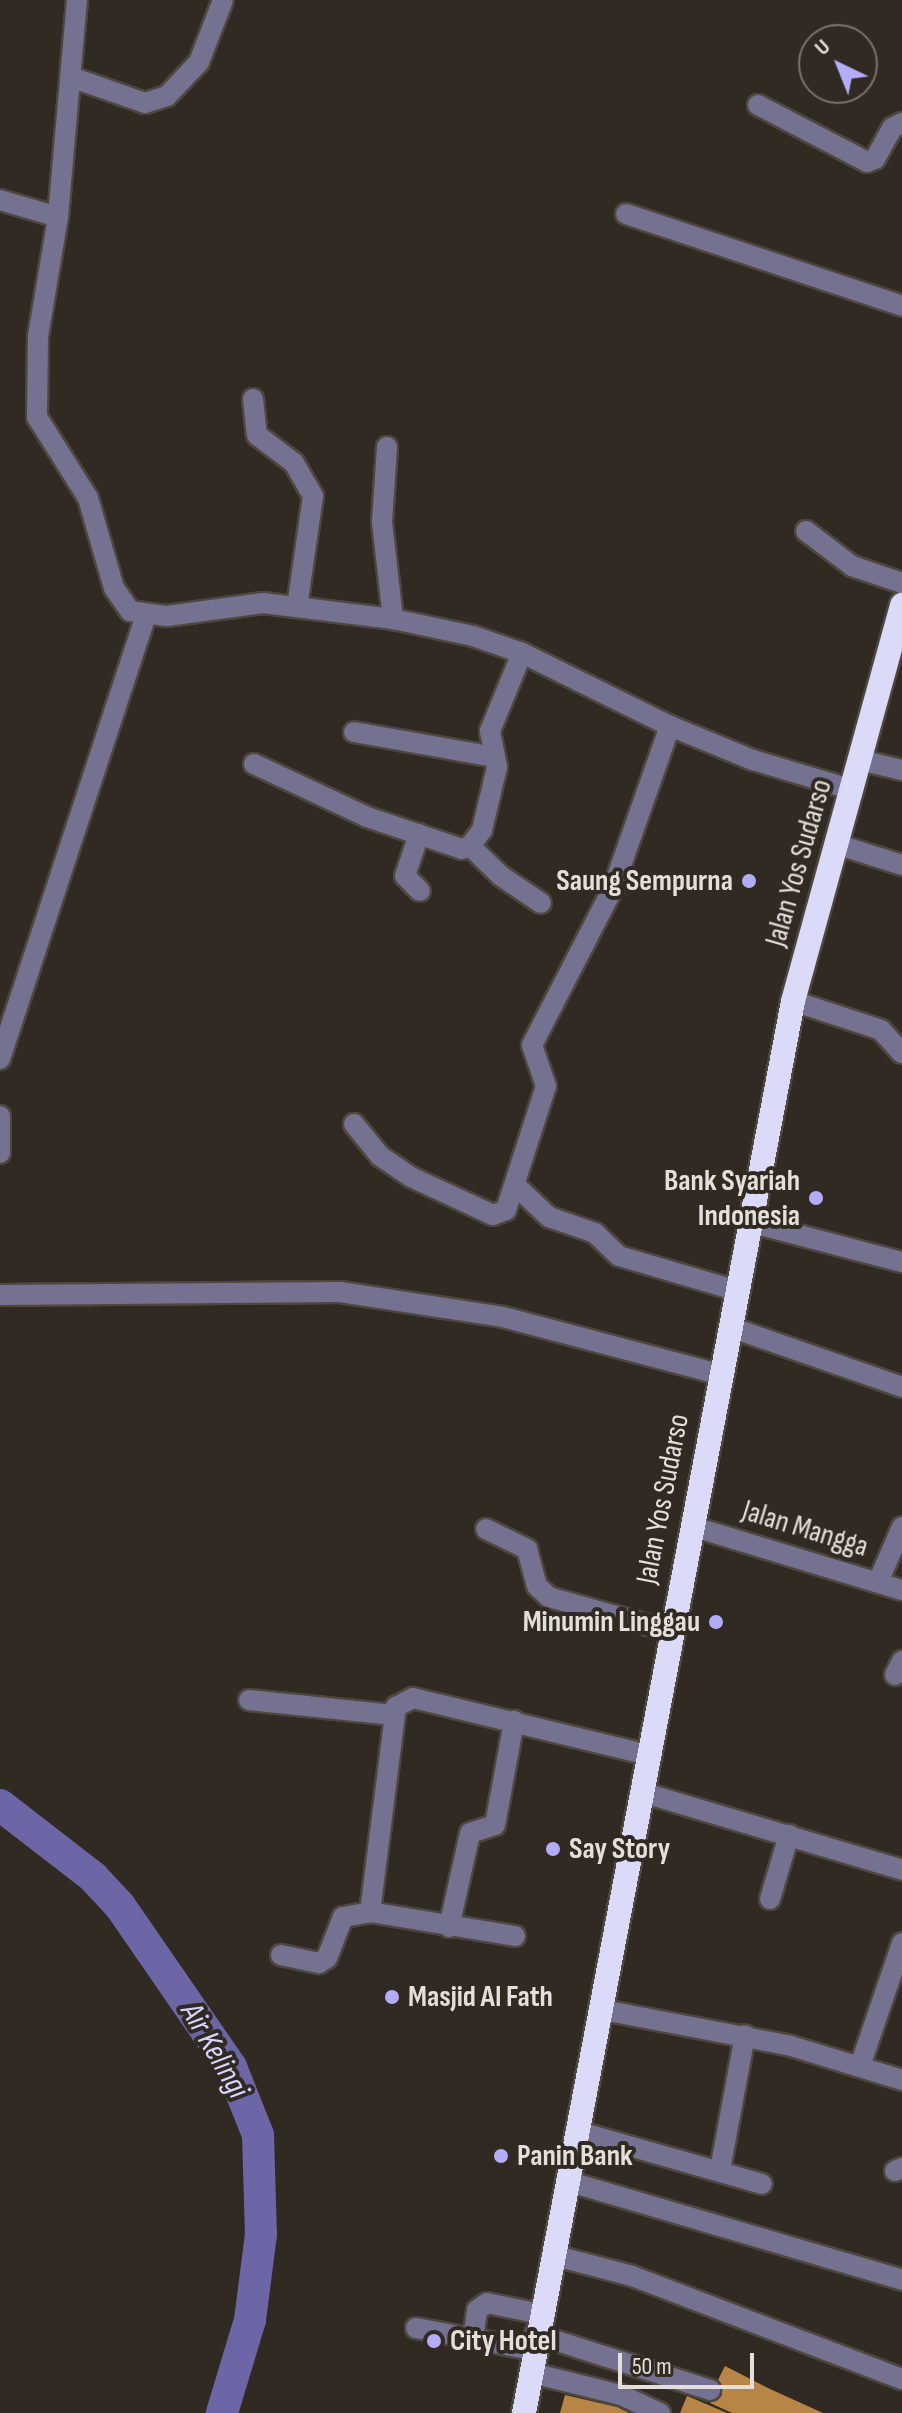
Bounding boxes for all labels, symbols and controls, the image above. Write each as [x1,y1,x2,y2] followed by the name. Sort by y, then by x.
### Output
[798,24,878,104] north arrow
[809,34,836,61] text: U
[758,775,840,951] street label: Jalan Yos Sudarso
[556,863,733,899] place label: Saung Sempurna
[740,872,758,890] marker: Saung Sempurna
[664,1163,800,1234] place label: Bank Syariah Indonesia
[807,1189,825,1207] marker: Bank Syariah Indonesia
[629,1411,697,1587] street label: Jalan Yos Sudarso
[738,1493,872,1565] street label: Jalan Mangga
[523,1604,700,1640] place label: Minumin Linggau
[707,1613,725,1631] marker: Minumin Linggau
[569,1831,670,1867] place label: Say Story
[544,1840,562,1858] marker: Say Story
[408,1979,553,2015] place label: Masjid Al Fath
[383,1988,401,2006] marker: Masjid Al Fath
[171,1996,257,2106] water label: Air Kelingi
[517,2138,633,2174] place label: Panin Bank
[492,2147,510,2165] marker: Panin Bank
[450,2323,557,2359] place label: City Hotel
[425,2332,443,2350] marker: City Hotel
[622,2337,758,2387] scale bar
[632,2352,672,2381] text: 50 m

